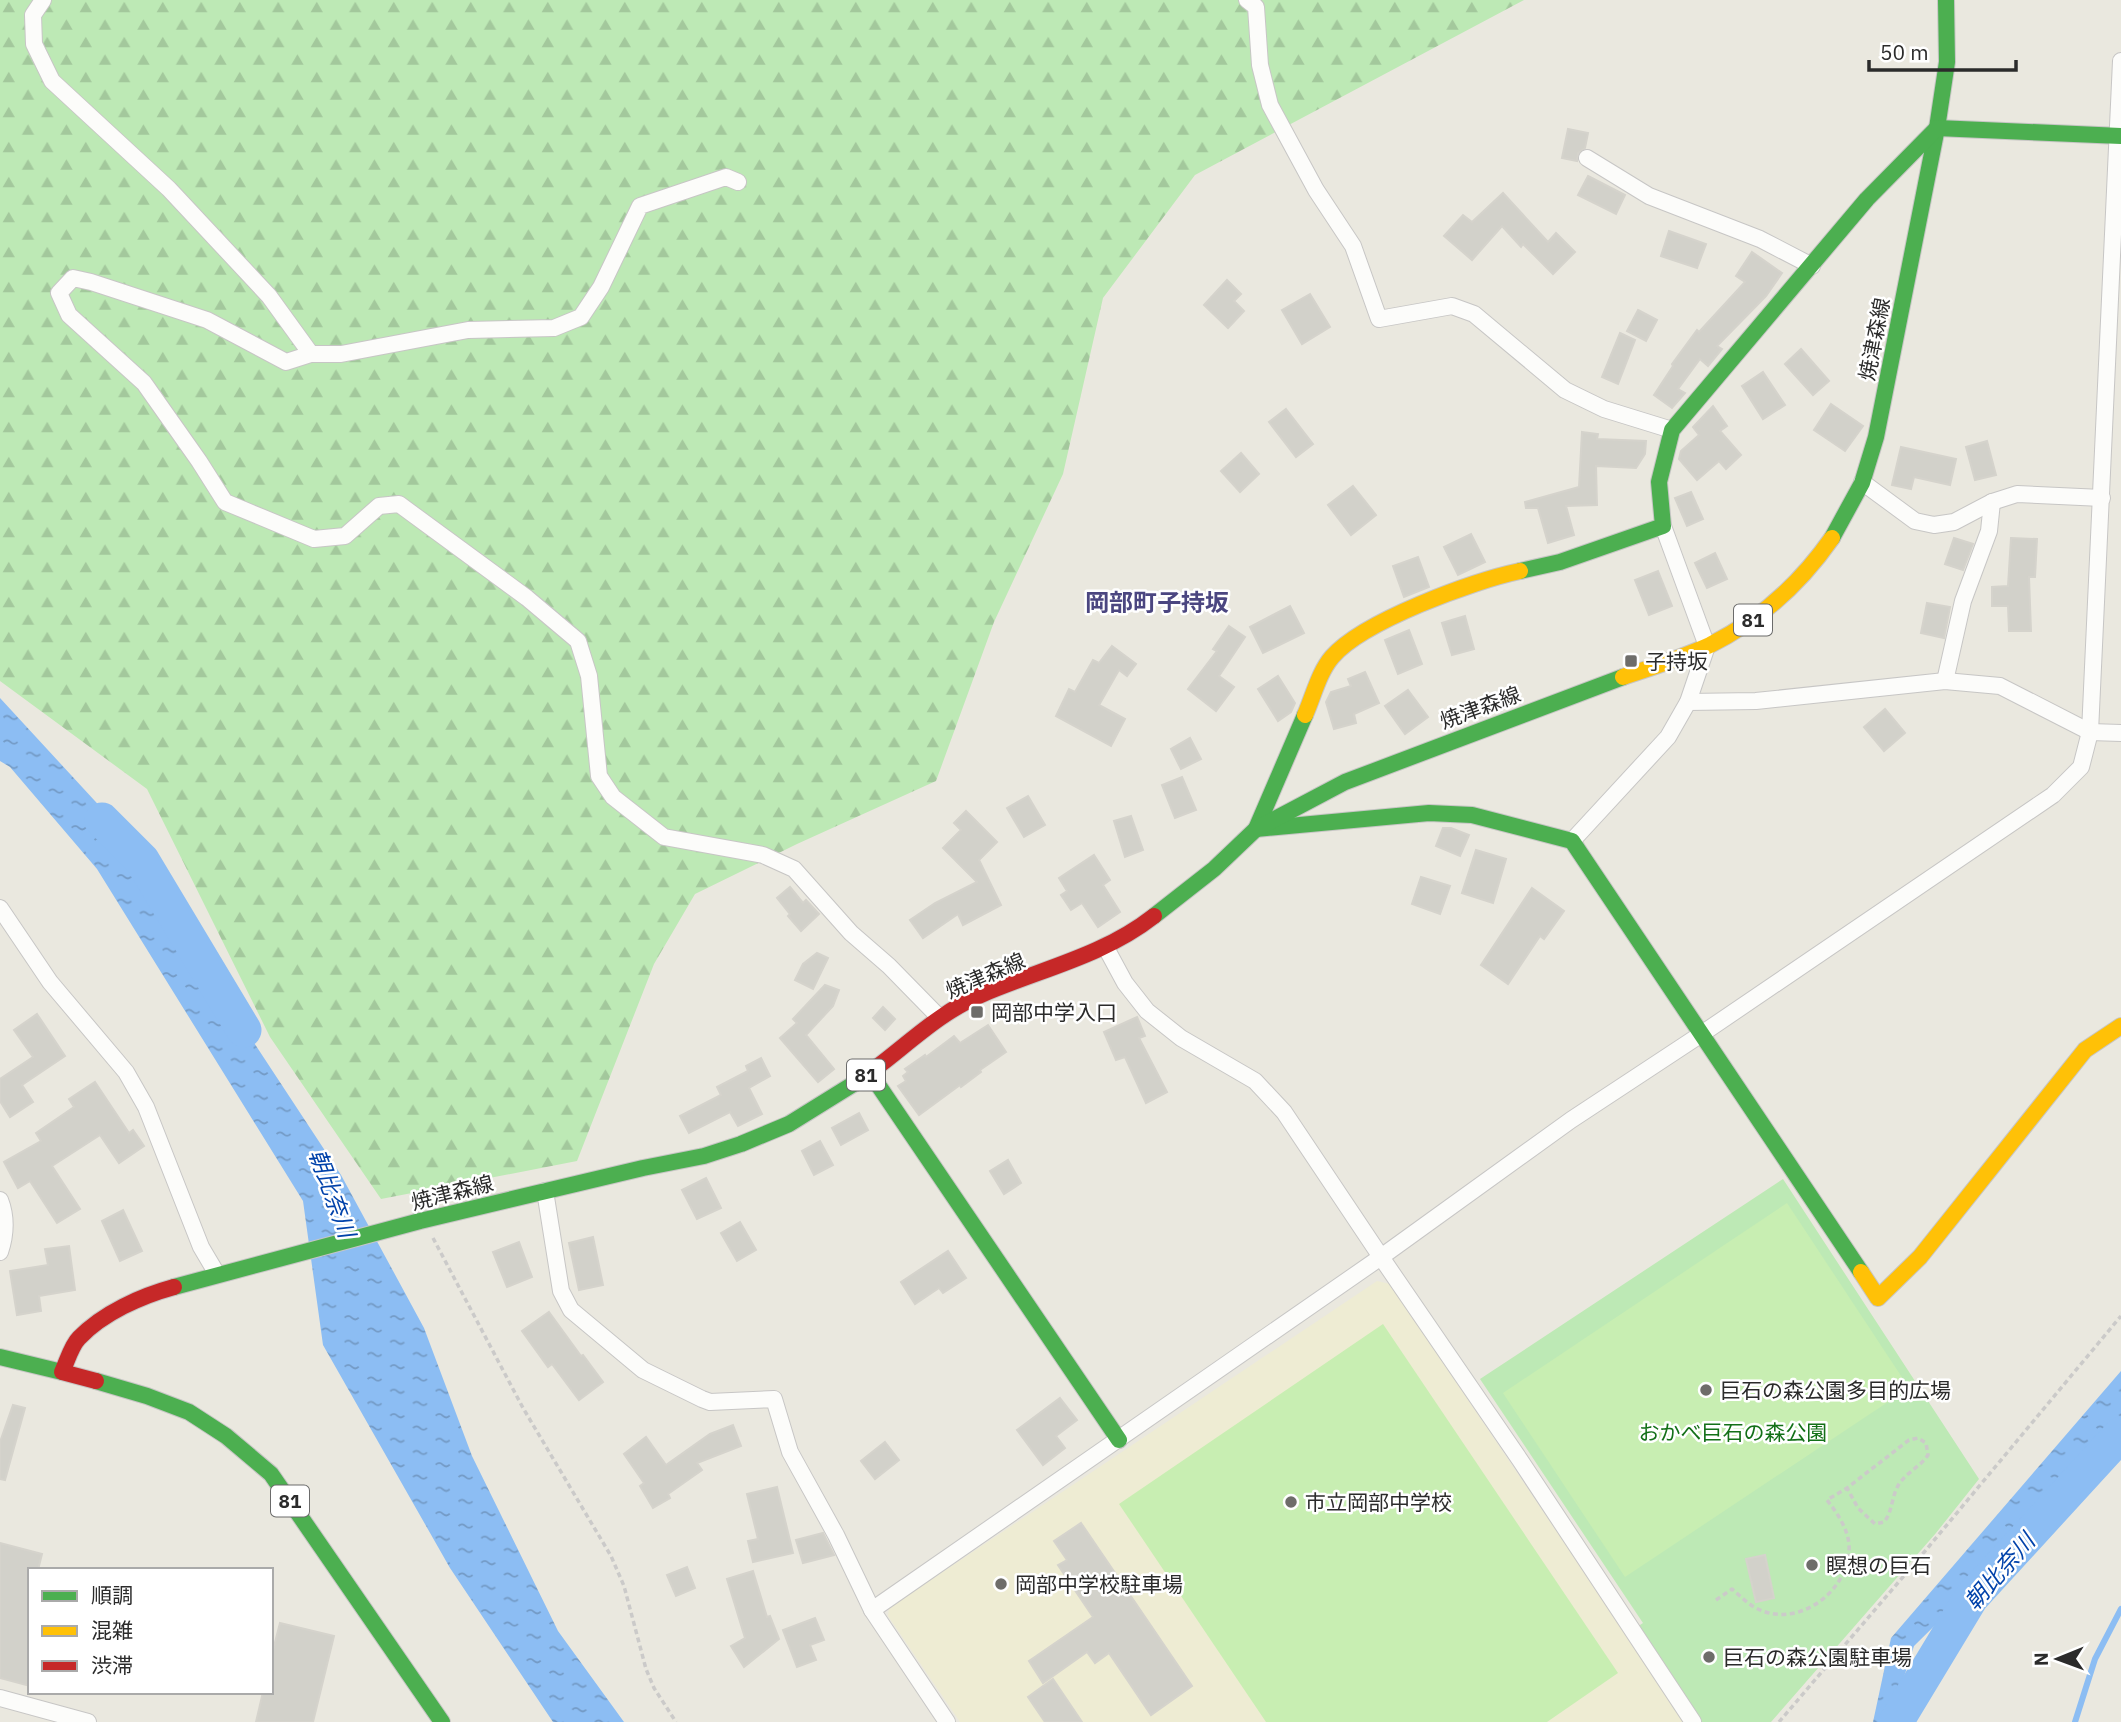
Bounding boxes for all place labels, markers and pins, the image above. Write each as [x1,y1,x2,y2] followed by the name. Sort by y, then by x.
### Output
[1645,647,1708,675] place label: 子持坂
[1623,653,1639,669] marker: 子持坂
[991,998,1117,1026] place label: 岡部中学入口
[969,1004,985,1020] marker: 岡部中学入口
[1720,1376,1951,1404] place label: 巨石の森公園多目的広場
[1698,1382,1714,1398] marker: 巨石の森公園多目的広場
[1305,1488,1452,1516] place label: 市立岡部中学校
[1283,1494,1299,1510] marker: 市立岡部中学校
[1826,1551,1931,1579] place label: 瞑想の巨石
[1804,1557,1820,1573] marker: 瞑想の巨石
[1015,1570,1183,1598] place label: 岡部中学校駐車場
[993,1576,1009,1592] marker: 岡部中学校駐車場
[1723,1643,1912,1671] place label: 巨石の森公園駐車場
[1701,1649,1717,1665] marker: 巨石の森公園駐車場

